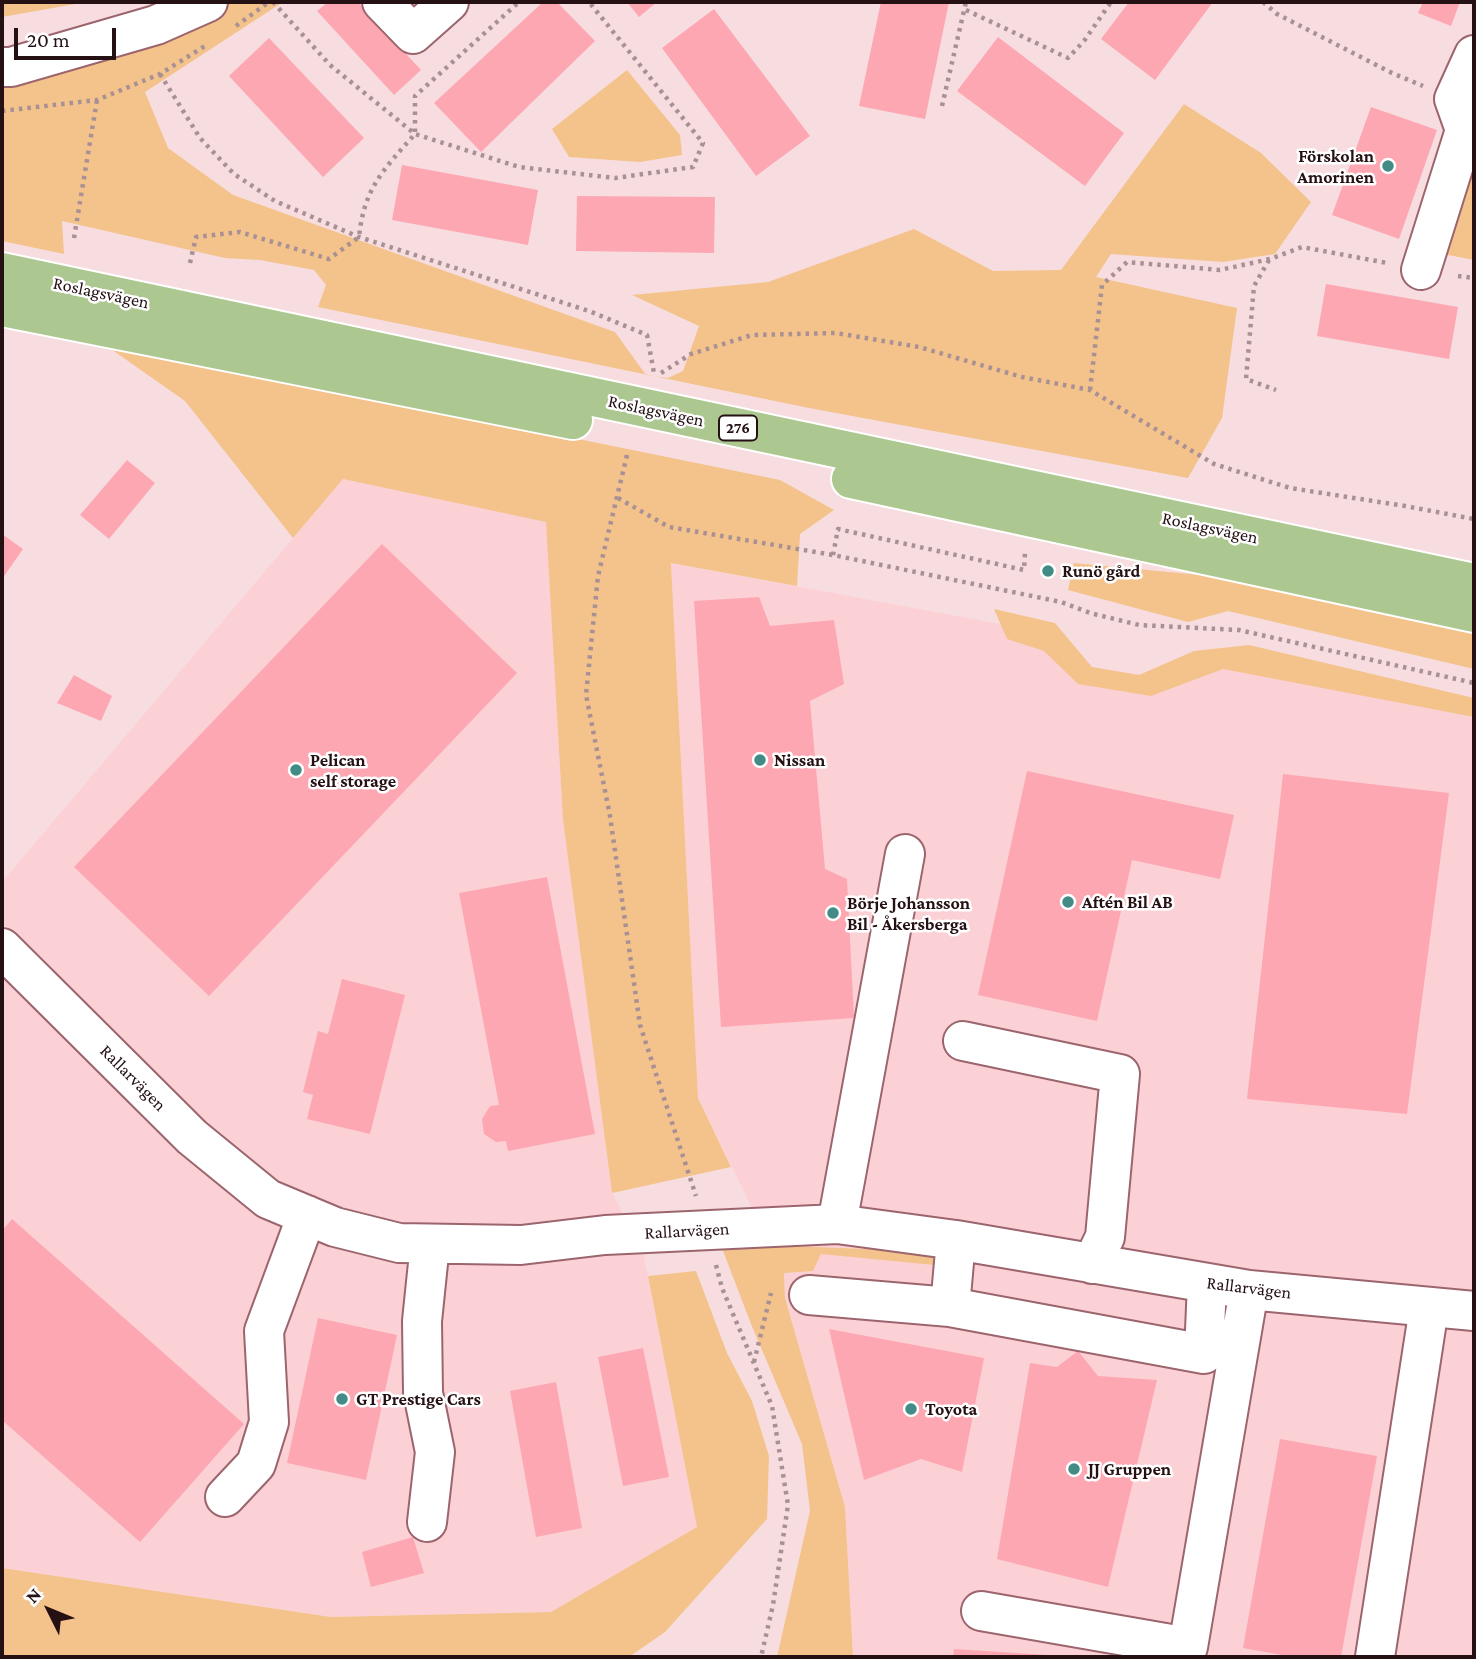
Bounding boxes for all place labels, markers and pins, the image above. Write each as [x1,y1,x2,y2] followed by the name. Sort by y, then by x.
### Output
[1297,145,1374,188] place label: Förskolan Amorinen
[1380,158,1396,174] marker: Förskolan Amorinen
[1062,560,1140,582] place label: Runö gård
[1040,563,1056,579] marker: Runö gård
[310,749,396,792] place label: Pelican self storage
[774,749,825,771] place label: Nissan
[752,752,768,768] marker: Nissan
[288,762,304,778] marker: Pelican self storage
[1082,891,1173,913] place label: Aftén Bil AB
[847,892,970,934] place label: Börje Johansson Bil - Åkersberga
[1060,894,1076,910] marker: Aftén Bil AB
[825,905,841,921] marker: Börje Johansson Bil - Åkersberga
[356,1388,481,1410] place label: GT Prestige Cars
[334,1391,350,1407] marker: GT Prestige Cars
[925,1398,977,1420] place label: Toyota
[903,1401,919,1417] marker: Toyota
[1088,1458,1171,1480] place label: JJ Gruppen
[1066,1461,1082,1477] marker: JJ Gruppen

